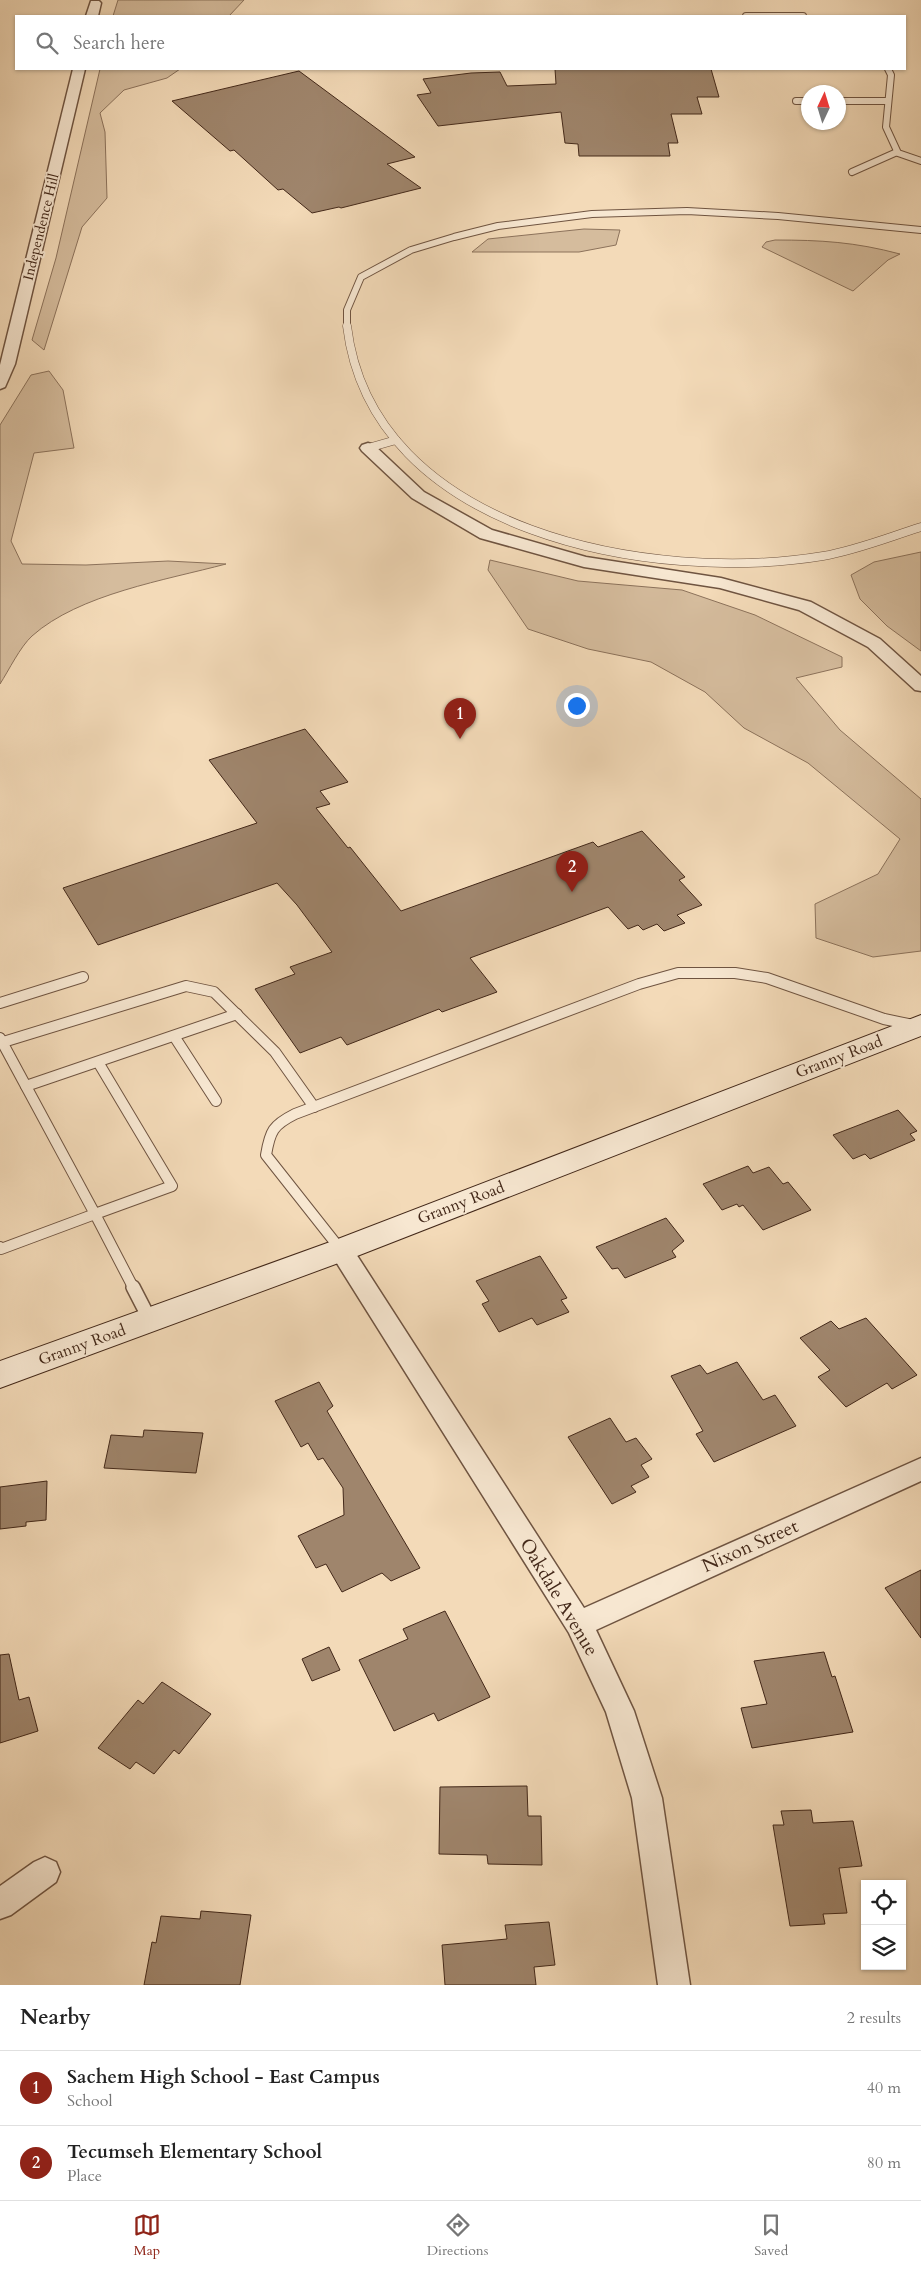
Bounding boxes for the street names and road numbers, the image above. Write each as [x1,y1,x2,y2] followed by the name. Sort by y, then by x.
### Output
[19,171,64,282] street label: Independence Hill
[792,1030,886,1084] street label: Granny Road
[414,1176,508,1230] street label: Granny Road
[35,1319,129,1371] street label: Granny Road
[698,1513,802,1579] street label: Nixon Street
[514,1533,604,1661] street label: Oakdale Avenue

